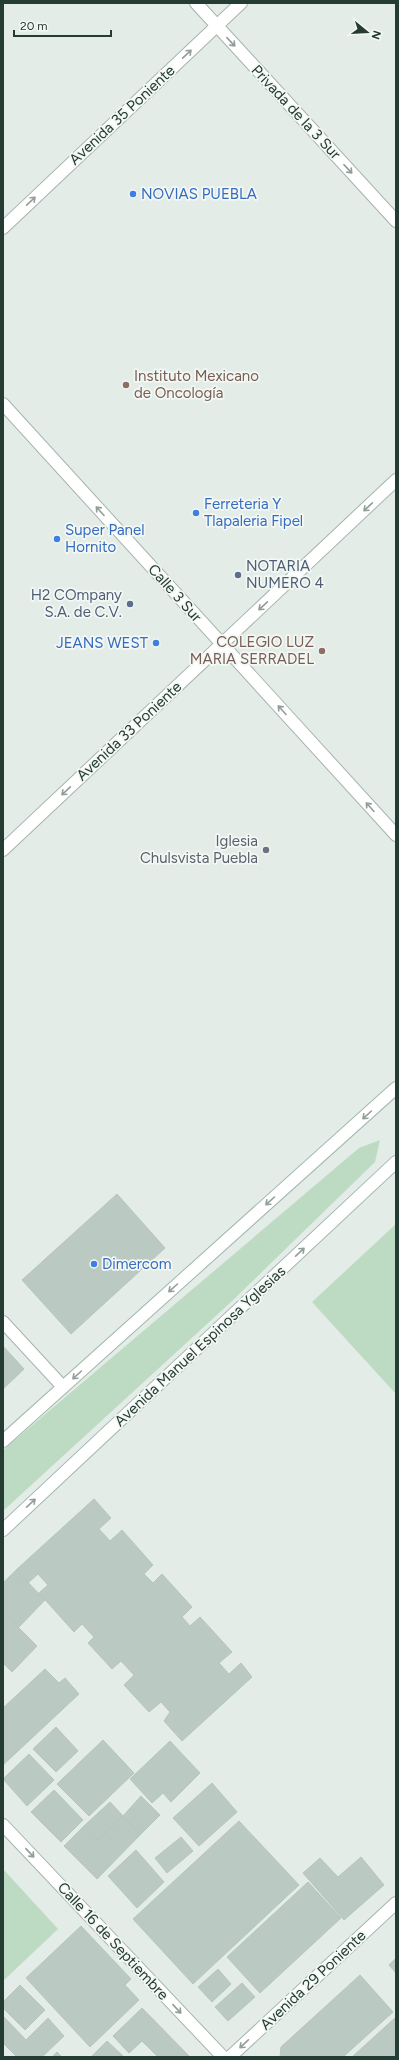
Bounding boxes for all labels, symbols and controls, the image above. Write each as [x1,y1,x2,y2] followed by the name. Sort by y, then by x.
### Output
[14,12,111,38] scale bar
[347,12,387,52] north arrow
[20,19,48,33] text: 20 m
[369,29,384,41] text: N
[227,37,236,47] one-way arrow
[182,49,192,59] one-way arrow
[65,61,179,169] street label: Avenida 35 Poniente
[248,61,344,163] street label: Privada de la 3 Sur
[343,164,353,174] one-way arrow
[141,185,257,203] place label: NOVIAS PUEBLA
[128,189,138,199] marker: NOVIAS PUEBLA
[26,196,36,206] one-way arrow
[134,367,259,402] place label: Instituto Mexicano de Oncología
[121,380,131,390] marker: Instituto Mexicano de Oncología
[204,495,303,530] place label: Ferreteria Y Tlapaleria Fipel
[363,502,373,511] one-way arrow
[96,506,105,516] one-way arrow
[191,508,201,518] marker: Ferreteria Y Tlapaleria Fipel
[65,521,144,556] place label: Super Panel Hornito
[52,534,62,544] marker: Super Panel Hornito
[246,557,324,592] place label: NOTARIA NUMERO 4
[144,560,206,626] street label: Calle 3 Sur
[233,570,243,580] marker: NOTARIA NUMERO 4
[31,586,122,621] place label: H2 COmpany S.A. de C.V.
[125,599,135,609] marker: H2 COmpany S.A. de C.V.
[257,601,268,610] one-way arrow
[190,633,314,668] place label: COLEGIO LUZ MARIA SERRADEL
[56,634,149,652] place label: JEANS WEST
[151,638,161,648] marker: JEANS WEST
[317,646,327,656] marker: COLEGIO LUZ MARIA SERRADEL
[73,678,185,784] street label: Avenida 33 Poniente
[278,706,287,716] one-way arrow
[61,786,71,795] one-way arrow
[365,801,374,812] one-way arrow
[140,832,258,867] place label: Iglesia Chulsvista Puebla
[261,845,271,855] marker: Iglesia Chulsvista Puebla
[362,1110,372,1119] one-way arrow
[265,1197,275,1206] one-way arrow
[295,1247,305,1257] one-way arrow
[102,1255,171,1273] place label: Dimercom
[89,1259,99,1269] marker: Dimercom
[111,1262,289,1430] street label: Avenida Manuel Espinosa Yglesias
[168,1284,179,1293] one-way arrow
[72,1370,82,1380] one-way arrow
[26,1499,36,1508] one-way arrow
[25,1848,35,1858] one-way arrow
[54,1878,172,2004] street label: Calle 16 de Septiembre
[256,1926,370,2034] street label: Avenida 29 Poniente
[172,2004,182,2014] one-way arrow
[239,2039,249,2049] one-way arrow

